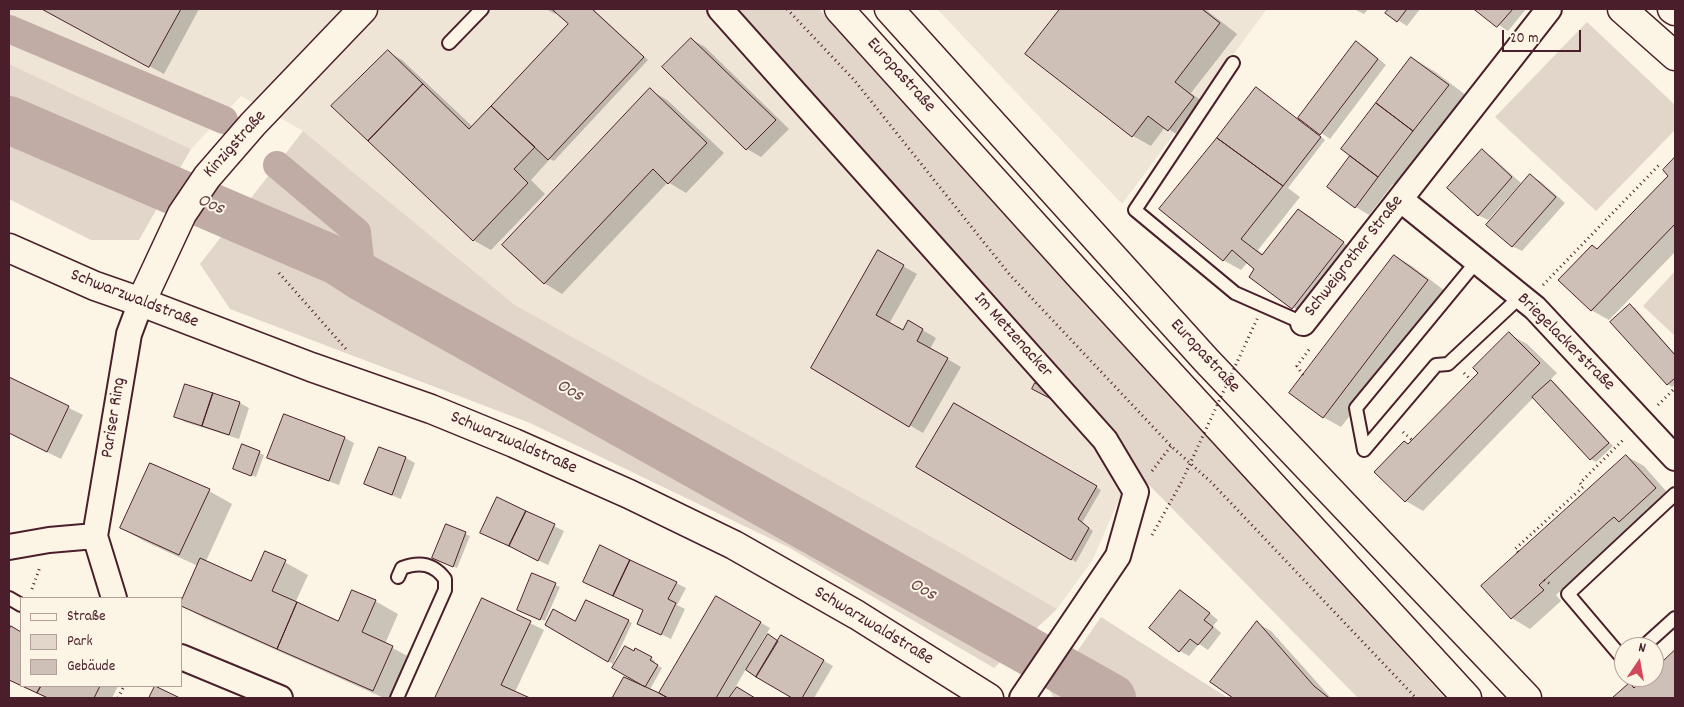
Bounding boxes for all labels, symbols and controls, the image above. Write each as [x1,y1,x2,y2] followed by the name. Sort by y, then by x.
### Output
[1504,20,1583,52] scale bar
[1510,28,1538,50] text: 20 m
[861,34,939,118] street label: Europastraße
[200,107,272,183] street label: Kinzigstraße
[193,190,227,222] water label: Oos
[1301,192,1409,322] street label: Schweigrother Straße
[67,266,201,334] street label: Schwarzwaldstraße
[968,289,1056,383] street label: Im Metzenacker
[1511,289,1619,397] street label: Briegelackerstraße
[1164,316,1244,398] street label: Europastraße
[552,375,586,409] water label: Oos
[98,376,132,460] street label: Pariser Ring
[446,408,580,480] street label: Schwarzwaldstraße
[905,574,939,608] water label: Oos
[809,583,937,671] street label: Schwarzwaldstraße
[20,597,182,687] legend
[67,606,105,628] text: Straße
[67,631,93,653] text: Park
[1614,637,1664,687] north arrow
[1636,638,1647,659] text: N
[67,656,115,678] text: Gebäude

